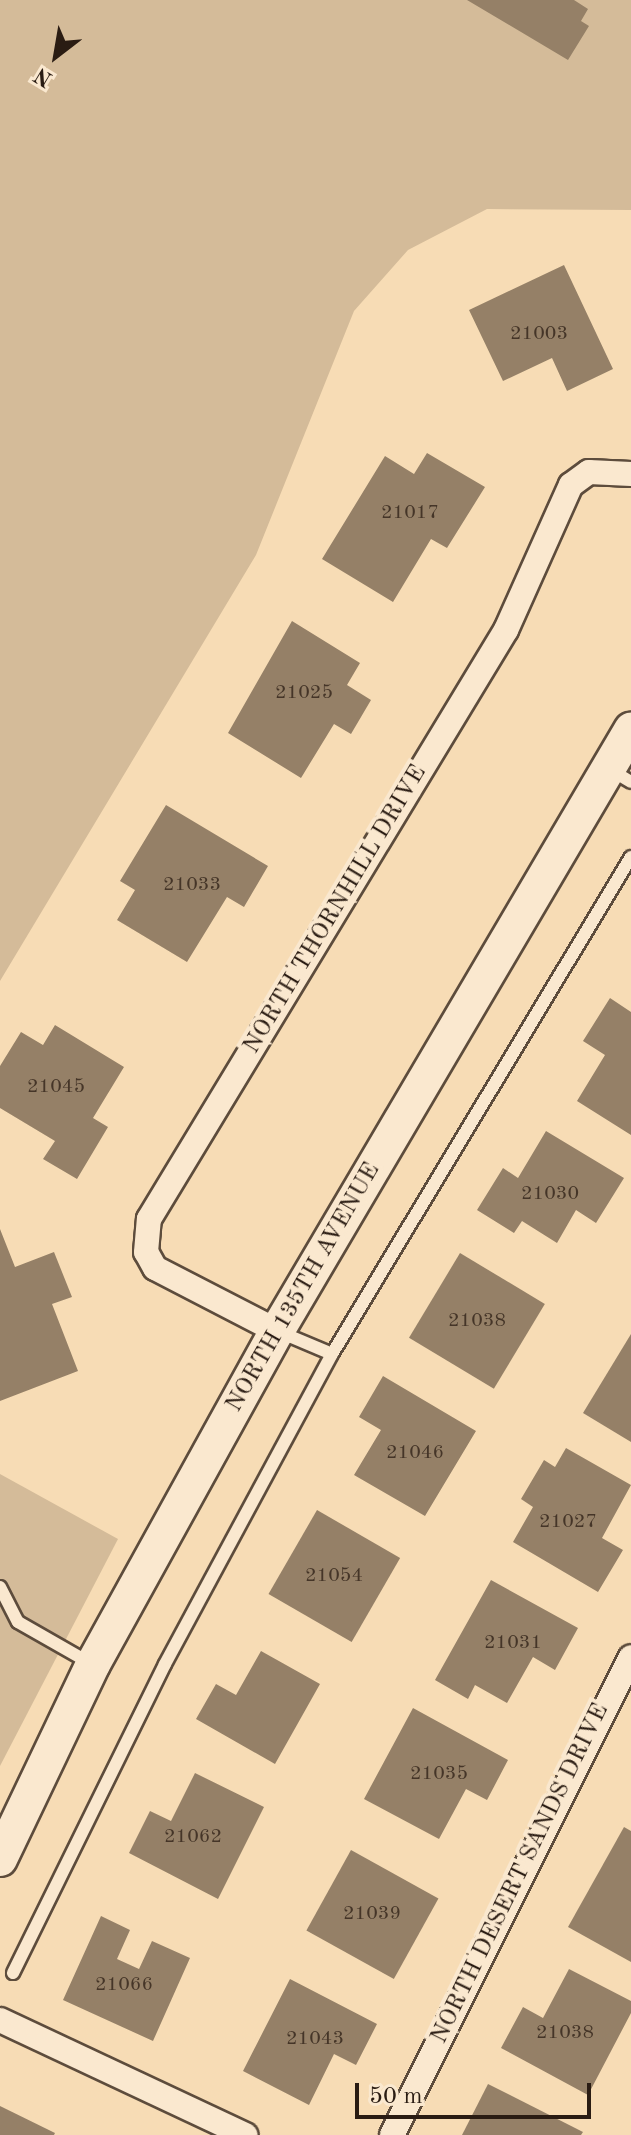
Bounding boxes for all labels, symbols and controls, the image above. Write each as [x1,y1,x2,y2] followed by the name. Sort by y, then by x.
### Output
[16,16,96,96] north arrow
[31,63,57,90] text: N
[510,322,568,346] house number: 21003
[381,501,439,525] house number: 21017
[275,681,333,705] house number: 21025
[238,761,434,1059] street label: NORTH THORNHILL DRIVE
[163,873,221,897] house number: 21033
[27,1075,85,1099] house number: 21045
[221,1158,387,1418] street label: NORTH 135TH AVENUE
[521,1182,579,1206] house number: 21030
[448,1309,506,1333] house number: 21038
[386,1441,444,1465] house number: 21046
[539,1510,597,1534] house number: 21027
[305,1564,363,1588] house number: 21054
[484,1631,542,1655] house number: 21031
[426,1699,616,2049] street label: NORTH DESERT SANDS DRIVE
[410,1762,468,1786] house number: 21035
[164,1825,222,1849] house number: 21062
[343,1902,401,1926] house number: 21039
[95,1973,153,1997] house number: 21066
[536,2021,594,2045] house number: 21038
[286,2027,344,2051] house number: 21043
[359,2067,595,2117] scale bar
[369,2085,423,2109] text: 50 m

